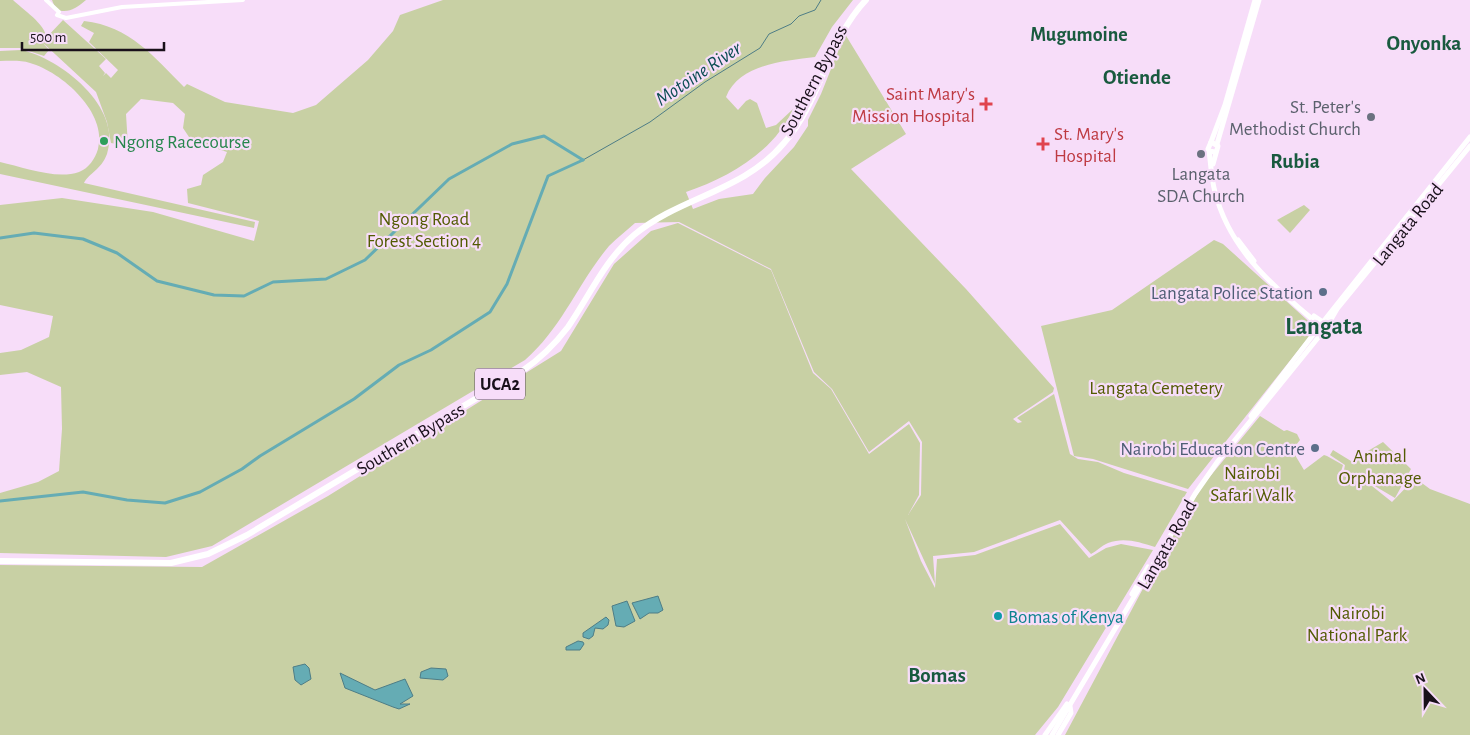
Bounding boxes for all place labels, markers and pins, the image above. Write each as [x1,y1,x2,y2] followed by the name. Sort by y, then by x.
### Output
[852,85,975,126] place label: Saint Mary's Mission Hospital
[979,97,993,111] marker: Saint Mary's Mission Hospital
[1229,98,1361,139] place label: St. Peter's Methodist Church
[1365,111,1377,123] marker: St. Peter's Methodist Church
[1054,125,1124,166] place label: St. Mary's Hospital
[114,133,250,152] place label: Ngong Racecourse
[98,135,110,147] marker: Ngong Racecourse
[1036,137,1050,151] marker: St. Mary's Hospital
[1195,148,1207,160] marker: Langata SDA Church
[1157,165,1245,206] place label: Langata SDA Church
[1151,284,1313,303] place label: Langata Police Station
[1317,286,1329,298] marker: Langata Police Station
[1120,440,1305,459] place label: Nairobi Education Centre
[1309,442,1321,454] marker: Nairobi Education Centre
[1008,608,1124,627] place label: Bomas of Kenya
[992,610,1004,622] marker: Bomas of Kenya

